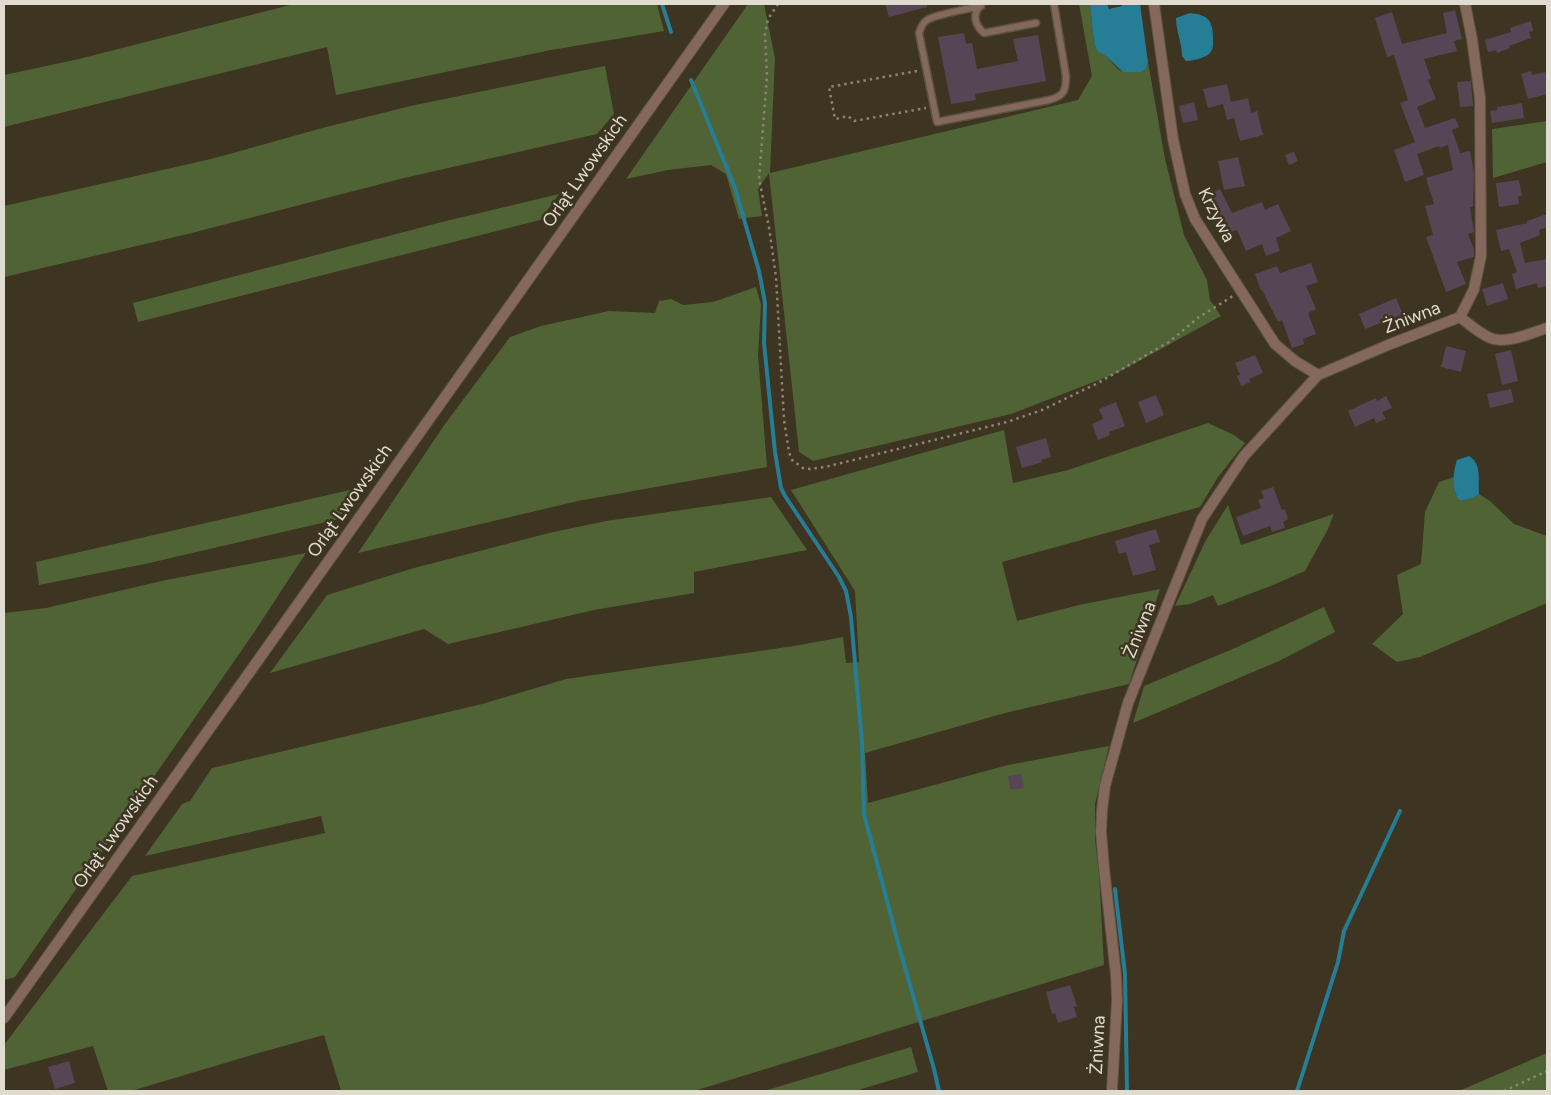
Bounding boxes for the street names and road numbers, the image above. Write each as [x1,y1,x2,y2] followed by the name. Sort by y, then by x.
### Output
[538,110,632,232] street label: Orląt Lwowskich
[1193,184,1239,246] street label: Krzywa
[1381,297,1443,339] street label: Żniwna
[303,440,397,562] street label: Orląt Lwowskich
[1119,599,1161,661] street label: Żniwna
[69,771,163,893] street label: Orląt Lwowskich
[1086,1015,1110,1075] street label: Żniwna

